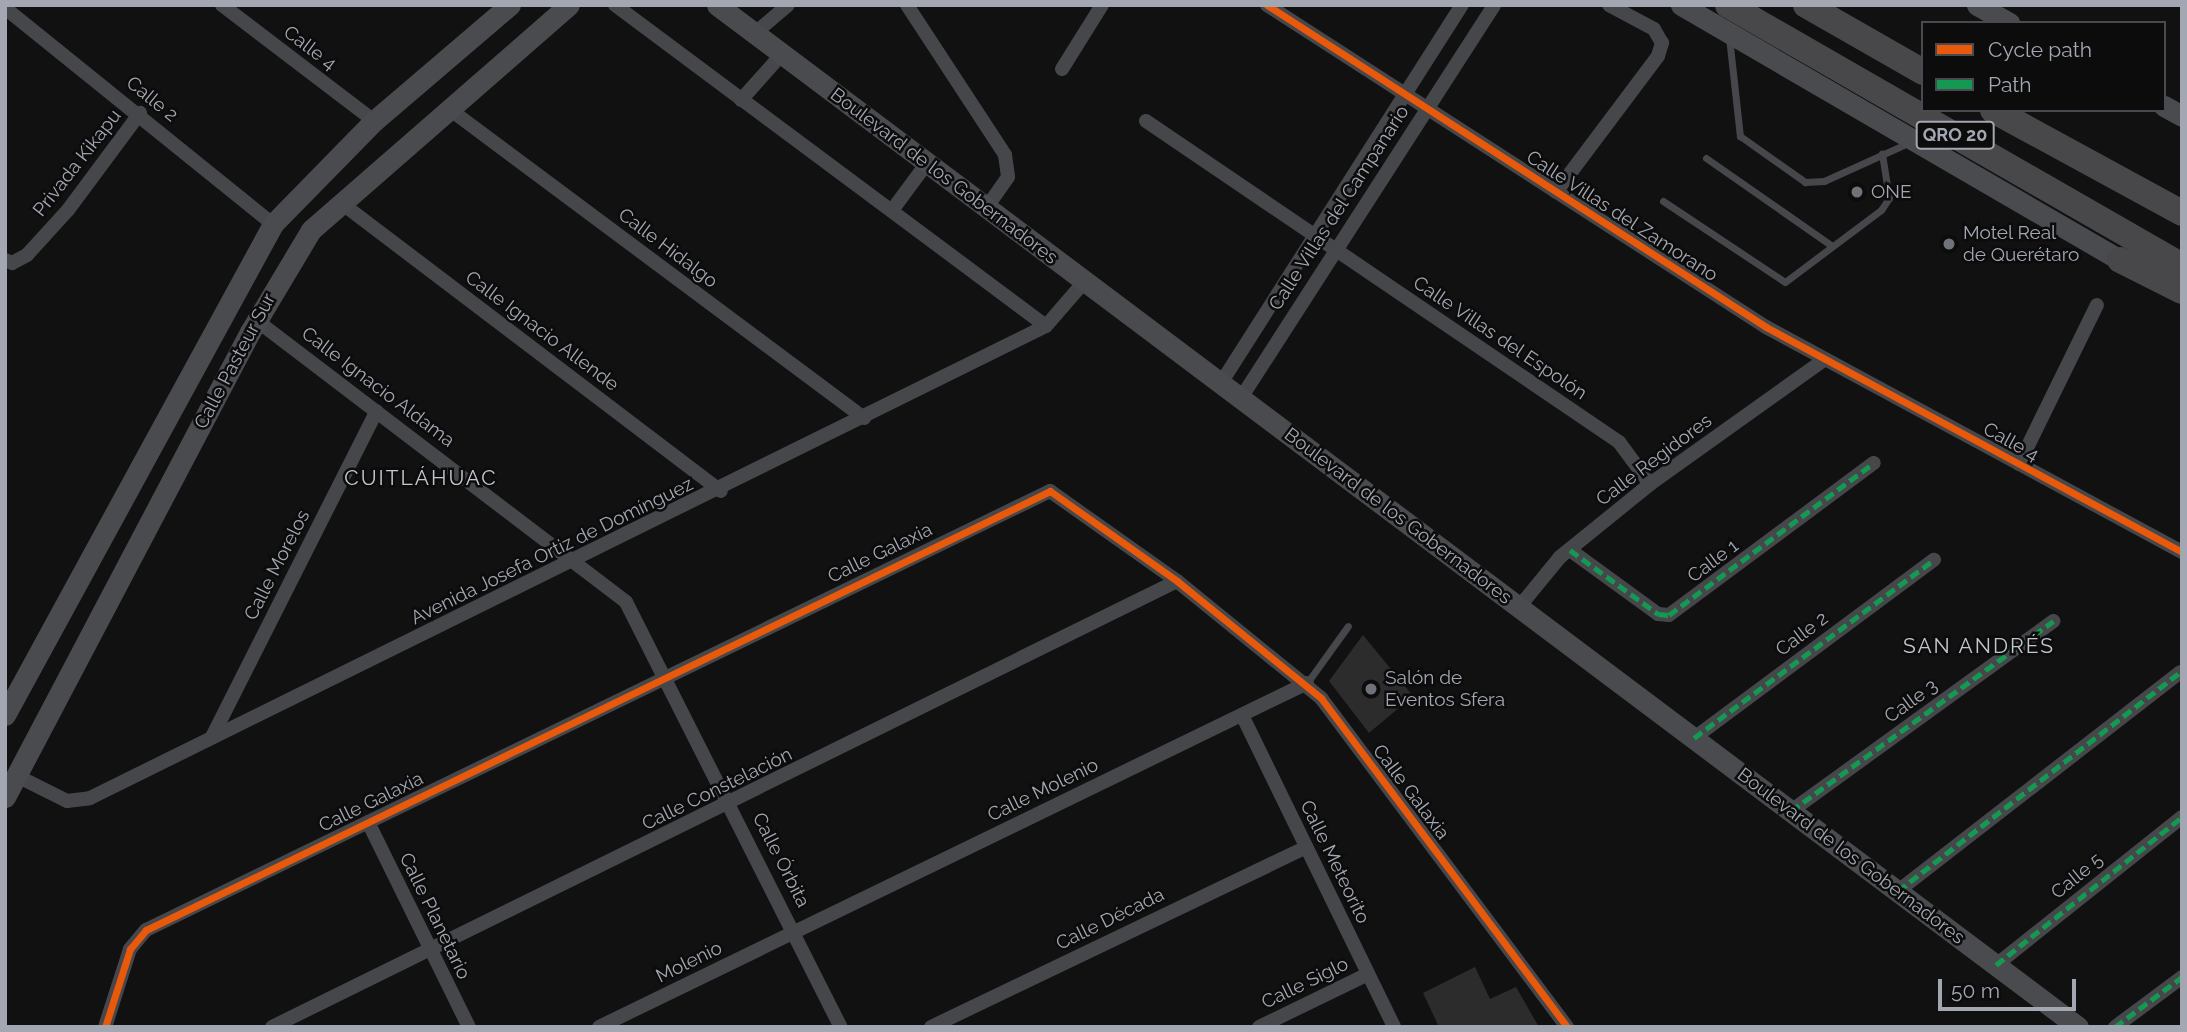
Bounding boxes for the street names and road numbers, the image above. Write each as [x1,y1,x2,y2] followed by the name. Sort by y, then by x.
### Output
[279,21,341,75] street label: Calle 4
[122,71,182,127] street label: Calle 2
[826,83,1062,269] street label: Boulevard de los Gobernadores
[1264,101,1414,315] street label: Calle Villas del Campanario
[28,105,126,221] street label: Privada Kikapu
[1915,120,1995,150] road number: QRO 20
[1521,145,1723,287] street label: Calle Villas del Zamorano
[614,203,722,293] street label: Calle Hidalgo
[461,266,623,396] street label: Calle Ignacio Allende
[1408,271,1592,405] street label: Calle Villas del Espolón
[190,289,280,433] street label: Calle Pasteur Sur
[297,322,459,452] street label: Calle Ignacio Aldama
[1592,409,1716,511] street label: Calle Regidores
[1979,417,2043,467] street label: Calle 4
[1280,423,1516,609] street label: Boulevard de los Gobernadores
[407,472,697,630] street label: Avenida Josefa Ortiz de Domínguez
[239,506,315,624] street label: Calle Morelos
[824,518,936,588] street label: Calle Galaxia
[1683,534,1743,588] street label: Calle 1
[1771,607,1833,661] street label: Calle 2
[1880,674,1942,728] street label: Calle 3
[1368,740,1454,844] street label: Calle Galaxia
[638,743,796,835] street label: Calle Constelación
[984,753,1102,827] street label: Calle Molenio
[1733,763,1969,949] street label: Boulevard de los Gobernadores
[315,767,427,837] street label: Calle Galaxia
[1295,797,1375,927] street label: Calle Meteorito
[747,809,815,911] street label: Calle Órbita
[2046,848,2108,904] street label: Calle 5
[394,849,476,983] street label: Calle Planetario
[1052,883,1168,955] street label: Calle Década
[652,936,726,988] street label: Molenio
[1258,952,1352,1014] street label: Calle Siglo

